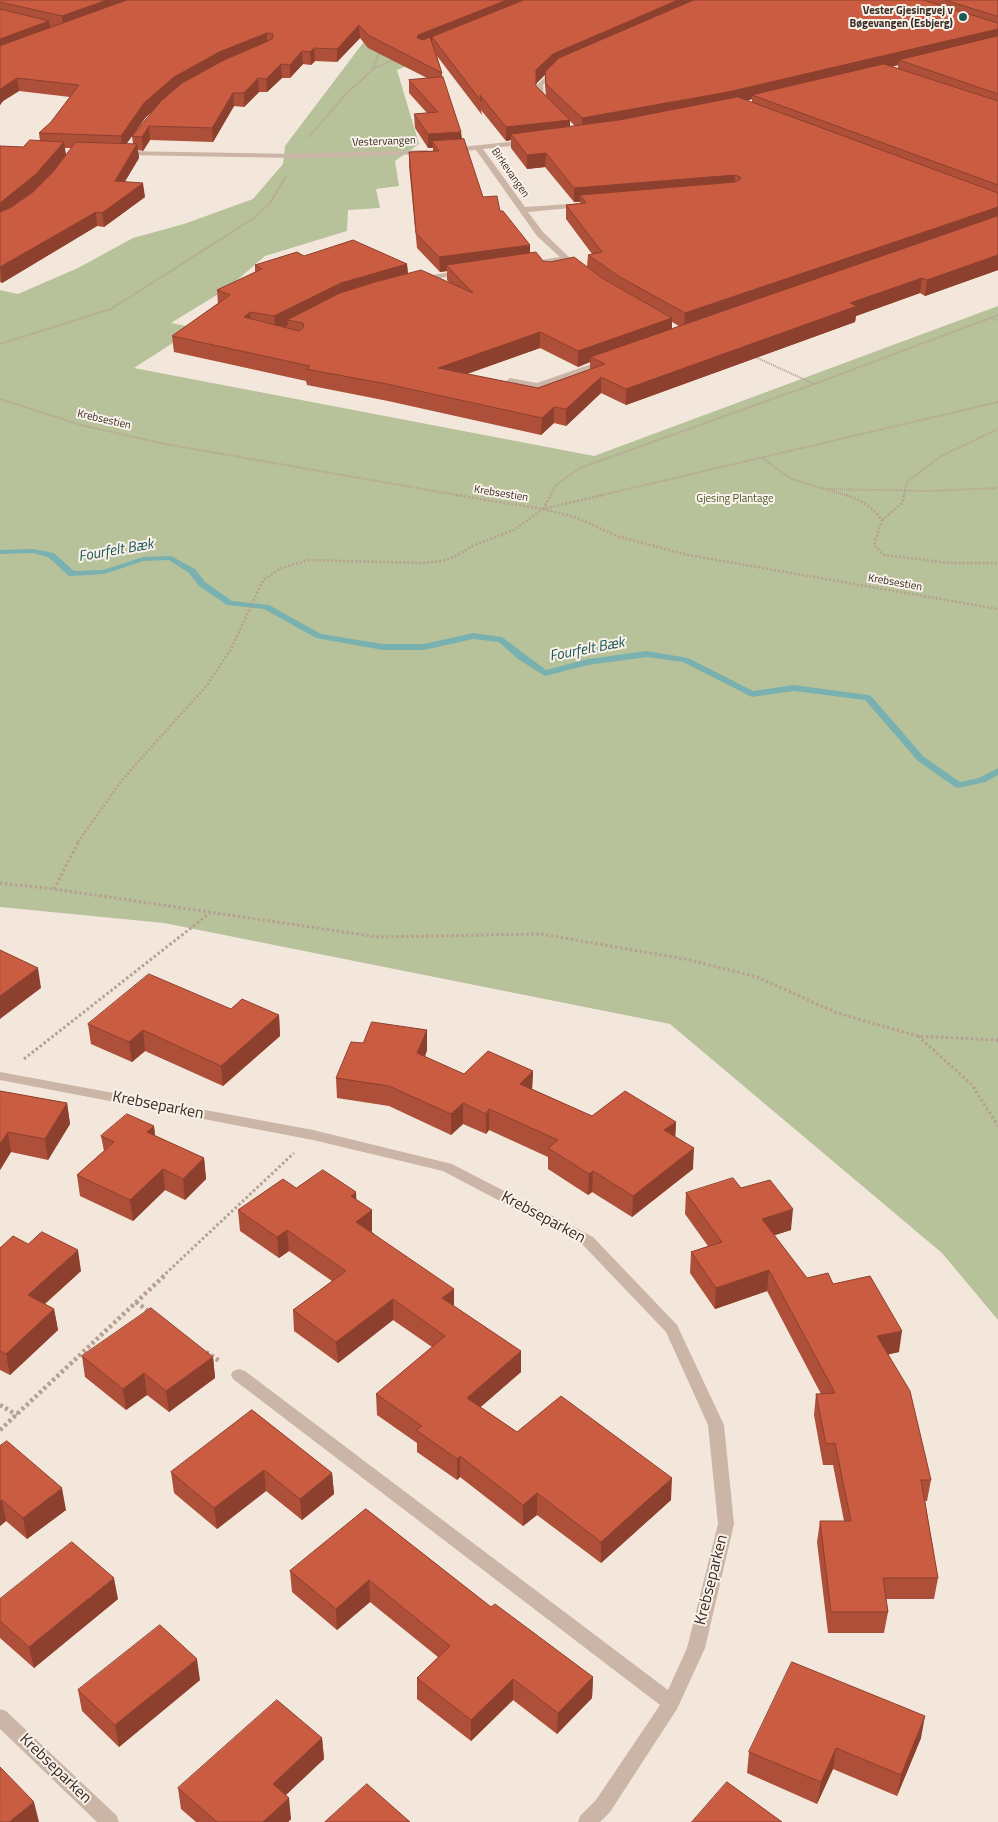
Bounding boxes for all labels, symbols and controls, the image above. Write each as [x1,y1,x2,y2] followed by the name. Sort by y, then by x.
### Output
[849,4,953,30] place label: Vester Gjesingvej v Bøgevangen (Esbjerg)
[957,11,969,23] marker: Vester Gjesingvej v Bøgevangen (Esbjerg)
[352,134,416,150] street label: Vestervangen
[488,146,532,200] street label: Birkevangen
[76,407,132,433] street label: Krebsestien
[473,483,529,505] street label: Krebsestien
[696,492,774,506] park label: Gjesing Plantage
[77,536,155,566] water label: Fourfelt Bæk
[867,572,923,594] street label: Krebsestien
[548,634,626,666] water label: Fourfelt Bæk
[111,1088,205,1124] street label: Krebseparken
[498,1188,588,1248] street label: Krebseparken
[691,1533,733,1627] street label: Krebseparken
[15,1730,95,1808] street label: Krebseparken

